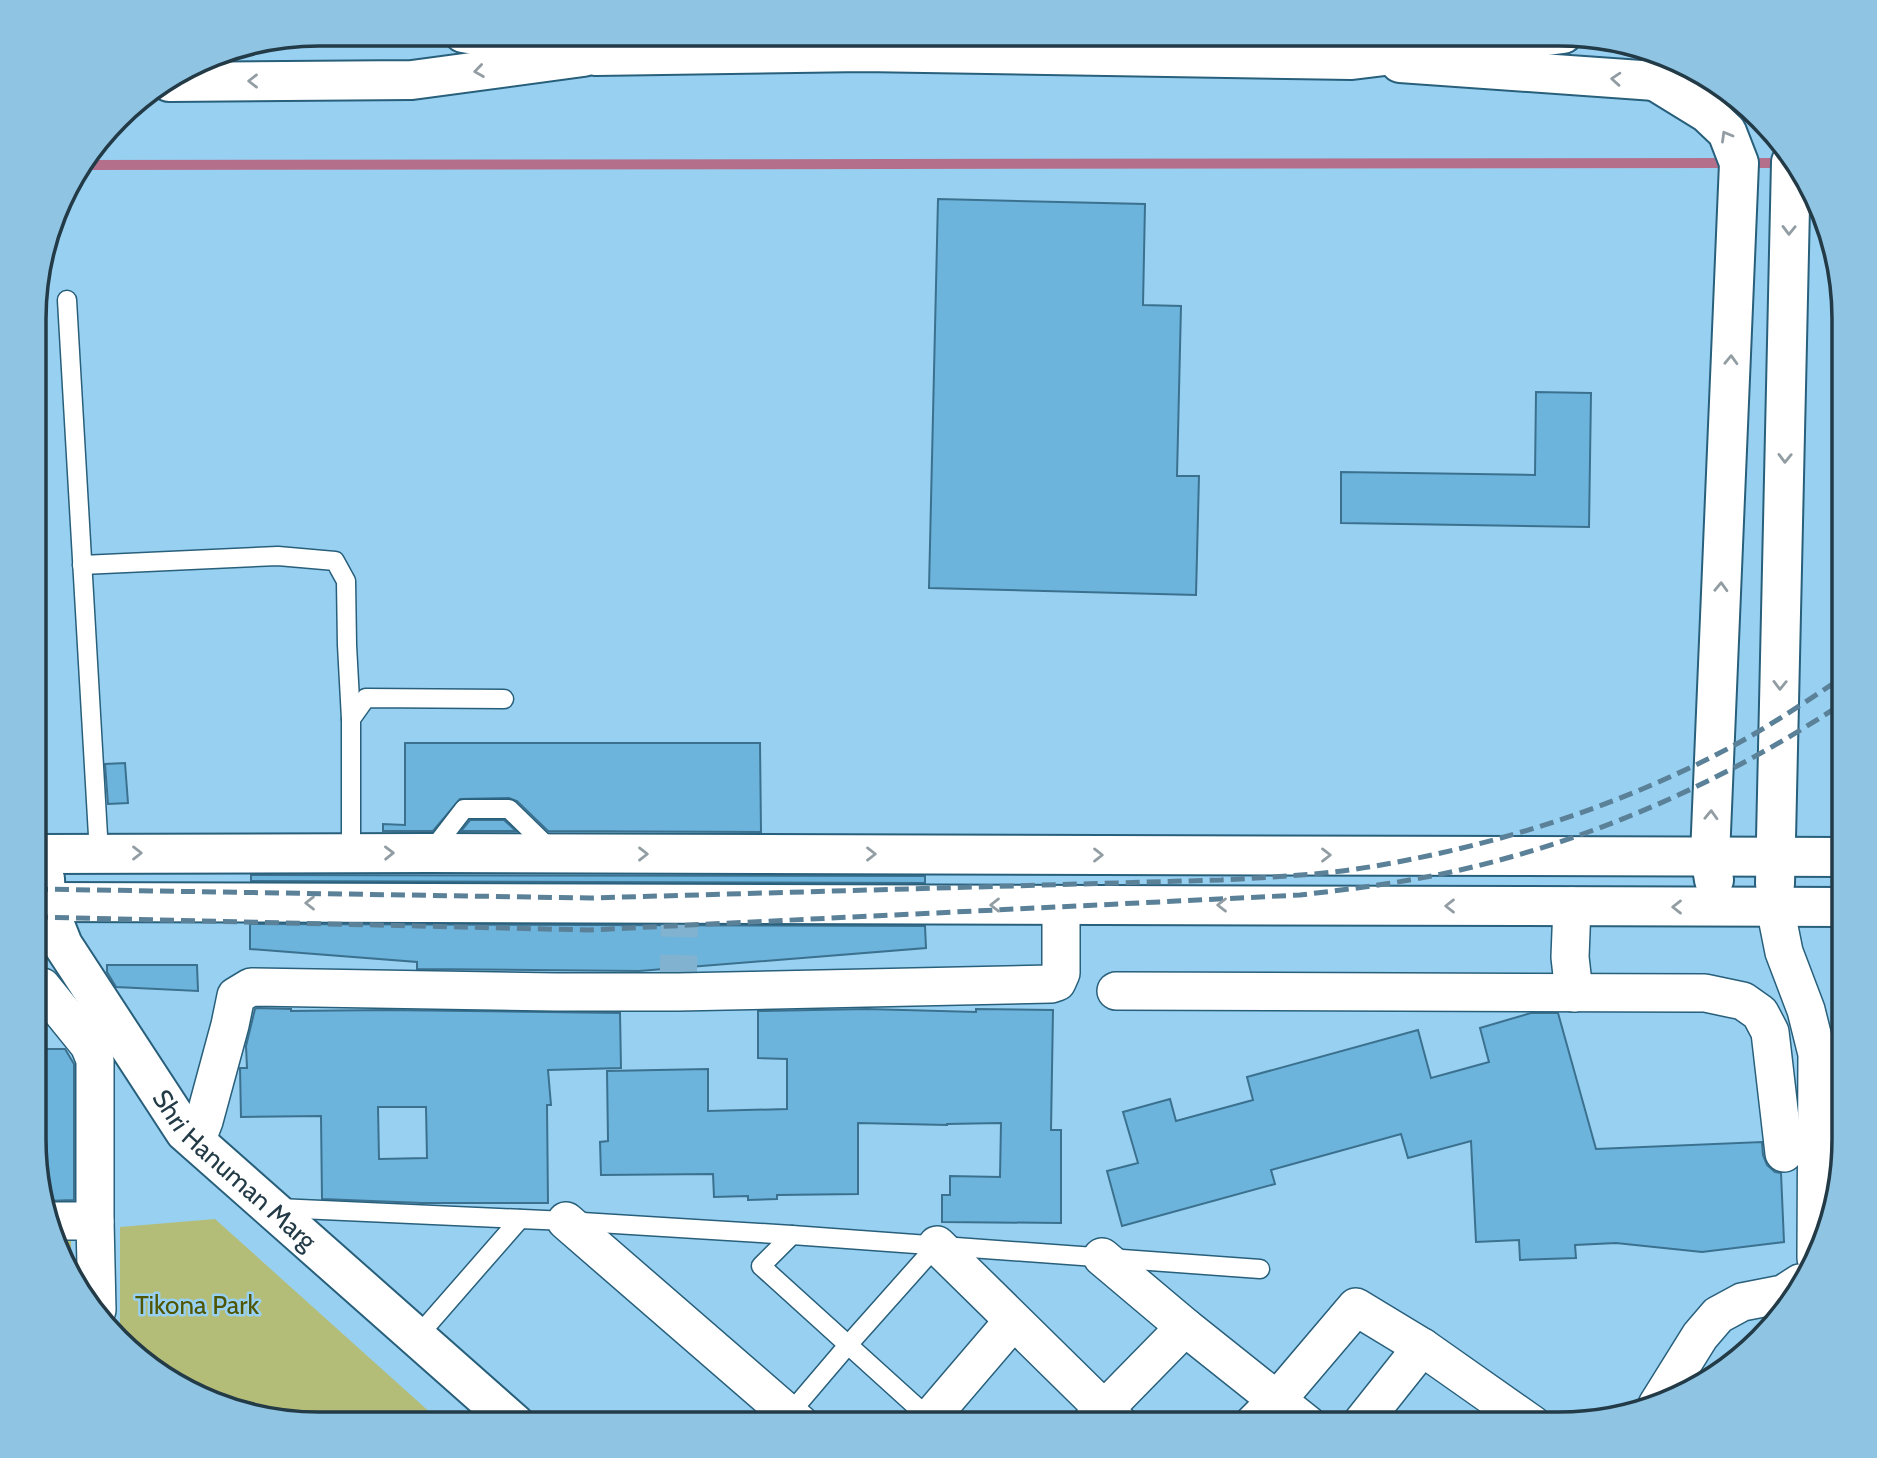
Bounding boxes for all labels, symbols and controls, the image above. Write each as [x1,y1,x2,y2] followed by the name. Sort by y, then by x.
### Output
[474,64,485,79] one-way arrow
[1611,71,1622,86] one-way arrow
[247,73,257,89] one-way arrow
[1721,131,1734,144] one-way arrow
[1782,225,1797,236] one-way arrow
[1723,354,1738,365] one-way arrow
[1777,452,1792,463] one-way arrow
[1713,582,1728,593] one-way arrow
[1772,680,1788,691] one-way arrow
[1704,809,1719,820] one-way arrow
[132,845,143,861] one-way arrow
[384,845,395,861] one-way arrow
[639,846,649,862] one-way arrow
[866,846,877,862] one-way arrow
[1094,847,1104,863] one-way arrow
[1321,847,1332,863] one-way arrow
[304,895,315,911] one-way arrow
[989,897,999,913] one-way arrow
[1216,897,1227,913] one-way arrow
[1444,898,1454,914] one-way arrow
[1671,899,1682,915] one-way arrow
[146,1084,324,1258] street label: Shri Hanuman Marg
[135,1289,259,1321] park label: Tikona Park

